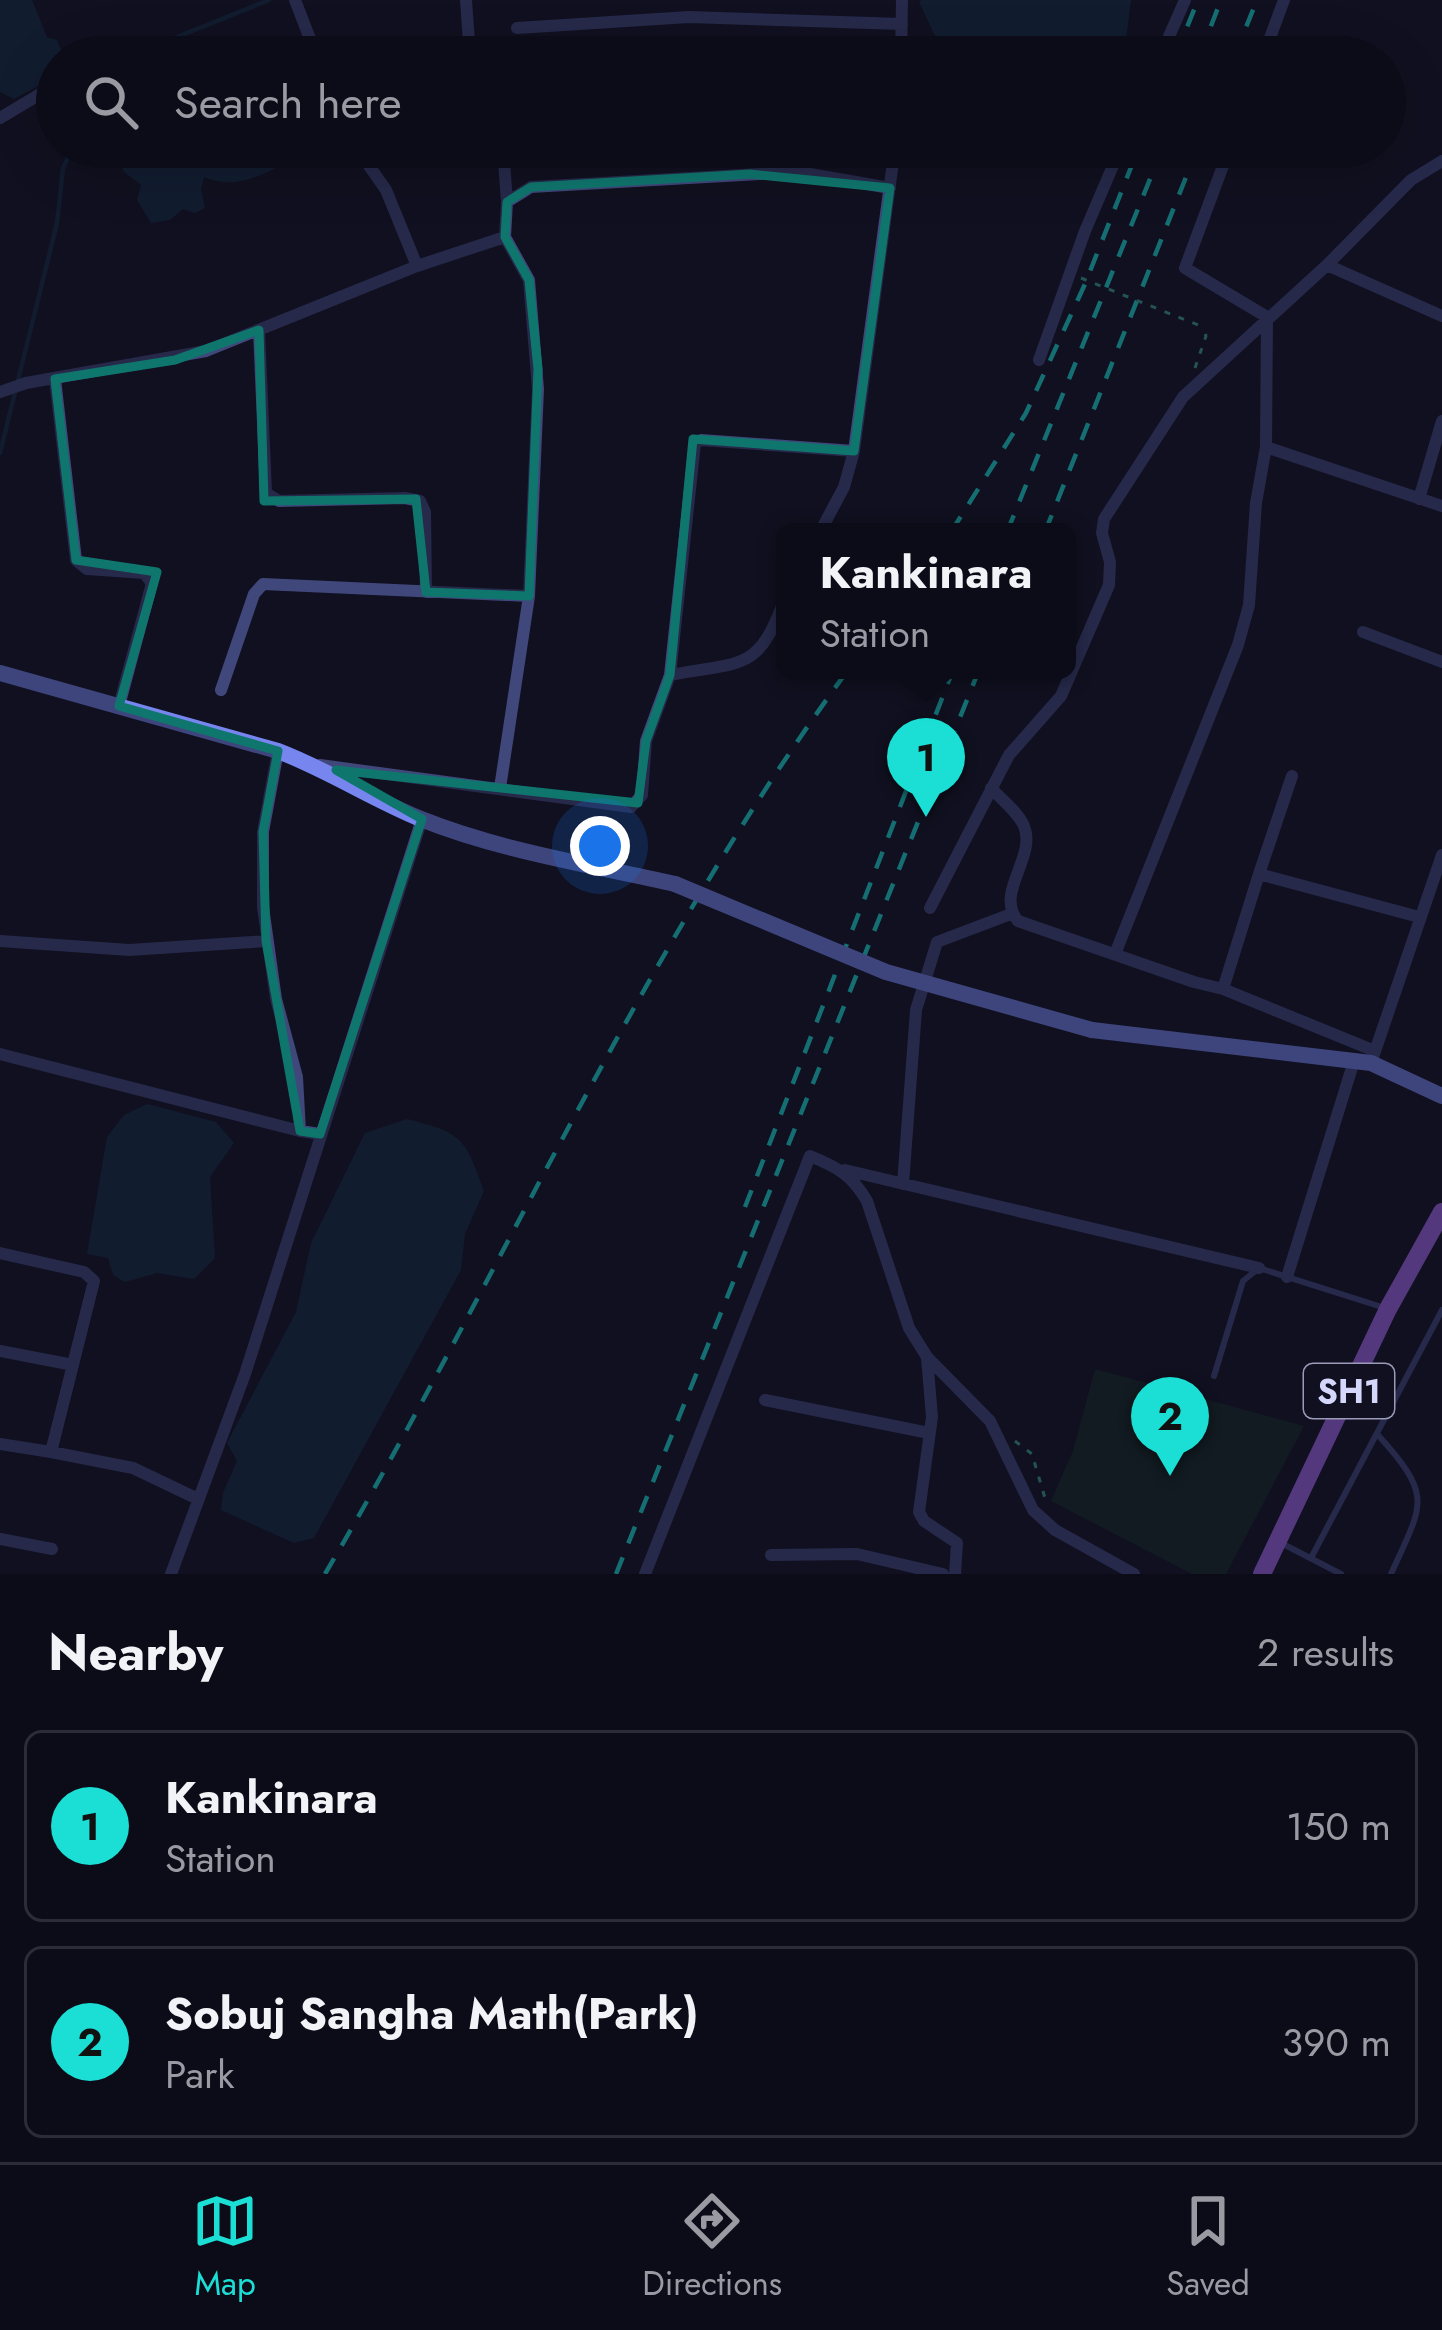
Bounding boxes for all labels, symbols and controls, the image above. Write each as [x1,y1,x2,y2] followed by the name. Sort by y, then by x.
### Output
[36,36,1406,168] search box
[78,69,144,135] icon: search
[174,70,402,135] text: Search here
[776,523,1076,679] popup
[820,540,1032,605] text: Kankinara
[820,605,930,662] text: Station
[887,718,965,817] pin: 1
[570,816,630,876] your location
[1304,1364,1394,1418] road number: SH1
[1131,1377,1209,1476] pin: 2
[48,1615,223,1689] text: Nearby
[1257,1624,1394,1681] text: 2 results
[165,1765,378,1830] text: Kankinara
[80,1798,100,1855] text: 1
[1286,1798,1391,1855] text: 150 m
[165,1830,276,1887] text: Station
[165,1981,698,2046] text: Sobuj Sangha Math(Park)
[77,2014,103,2071] text: 2
[1282,2014,1391,2071] text: 390 m
[165,2046,235,2103] text: Park
[192,2188,258,2307] tab: Map
[642,2188,782,2307] tab: Directions
[1166,2188,1250,2307] tab: Saved

